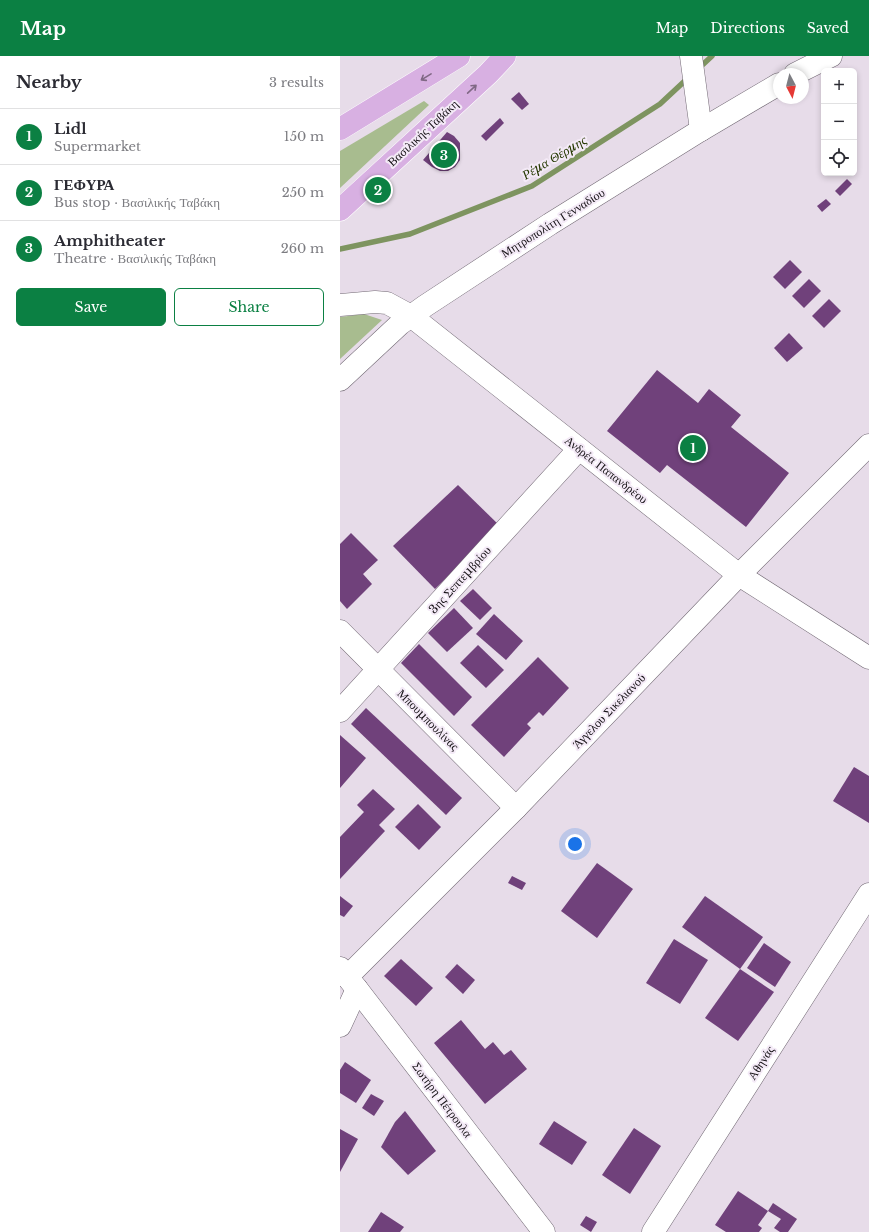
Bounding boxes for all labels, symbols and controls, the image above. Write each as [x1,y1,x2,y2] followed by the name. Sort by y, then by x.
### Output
[20,17,66,40] text: Map
[656,19,688,37] text: Map
[710,19,785,37] text: Directions
[807,19,849,37] text: Saved
[773,68,809,104] north arrow
[821,68,857,176] map controls
[821,68,857,104] button: +
[16,72,82,93] text: Nearby
[269,74,324,91] text: 3 results
[420,74,432,82] one-way arrow
[466,84,477,93] one-way arrow
[384,96,461,169] street label: Βασιλικής Ταβάκη
[821,104,857,140] button: −
[54,119,86,138] text: Lidl
[26,128,32,145] text: 1
[284,128,324,145] text: 150 m
[518,131,590,184] water label: Ρέμα Θέρμης
[54,138,141,155] text: Supermarket
[431,140,457,170] pin: 3
[821,140,857,176] button: locate
[54,175,114,194] text: ΓΕΦΥΡΑ
[365,175,391,205] pin: 2
[25,184,33,201] text: 2
[282,184,324,201] text: 250 m
[498,185,607,261] street label: Μητροπολίτη Γενναδίου
[54,194,220,211] text: Bus stop · Βασιλικής Ταβάκη
[54,231,165,250] text: Amphitheater
[25,240,33,257] text: 3
[281,240,324,257] text: 260 m
[54,250,216,267] text: Theatre · Βασιλικής Ταβάκη
[16,288,166,326] button: Save
[174,288,324,326] button: Share
[562,433,651,507] street label: Ανδρέα Παπανδρέου
[680,433,706,463] pin: 1
[425,543,494,617] street label: 3ης Σεπτεμβρίου
[569,670,648,751] street label: Άγγελου Σικελιανού
[394,686,462,754] street label: Μπουμπουλίνας
[565,834,585,854] your location
[744,1043,777,1082] street label: Αθηνάς
[409,1059,476,1141] street label: Σωτήρη Πέτρουλα

